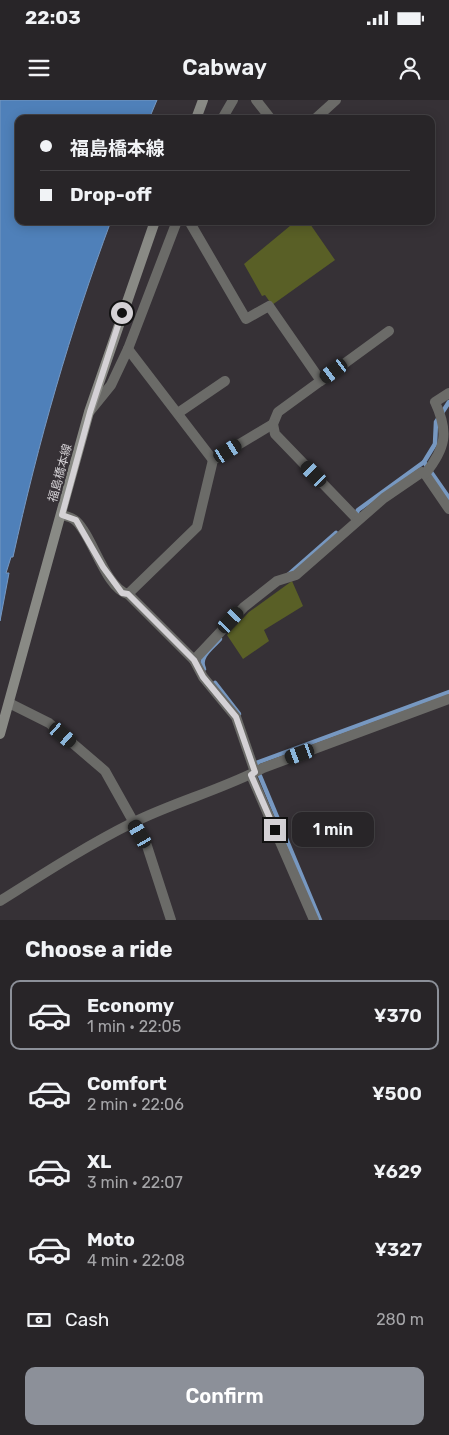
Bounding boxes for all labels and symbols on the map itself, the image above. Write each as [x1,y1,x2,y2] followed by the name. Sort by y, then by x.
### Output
[111,302,133,324] route start
[317,356,350,386] car
[211,437,244,465] car
[45,442,75,504] street label: 福島橋本線
[298,458,329,490] car
[215,604,246,636] car
[46,719,79,751] car
[283,742,316,766] car
[292,812,375,848] callout: 1 min
[126,817,153,851] car
[264,819,286,841] route end

